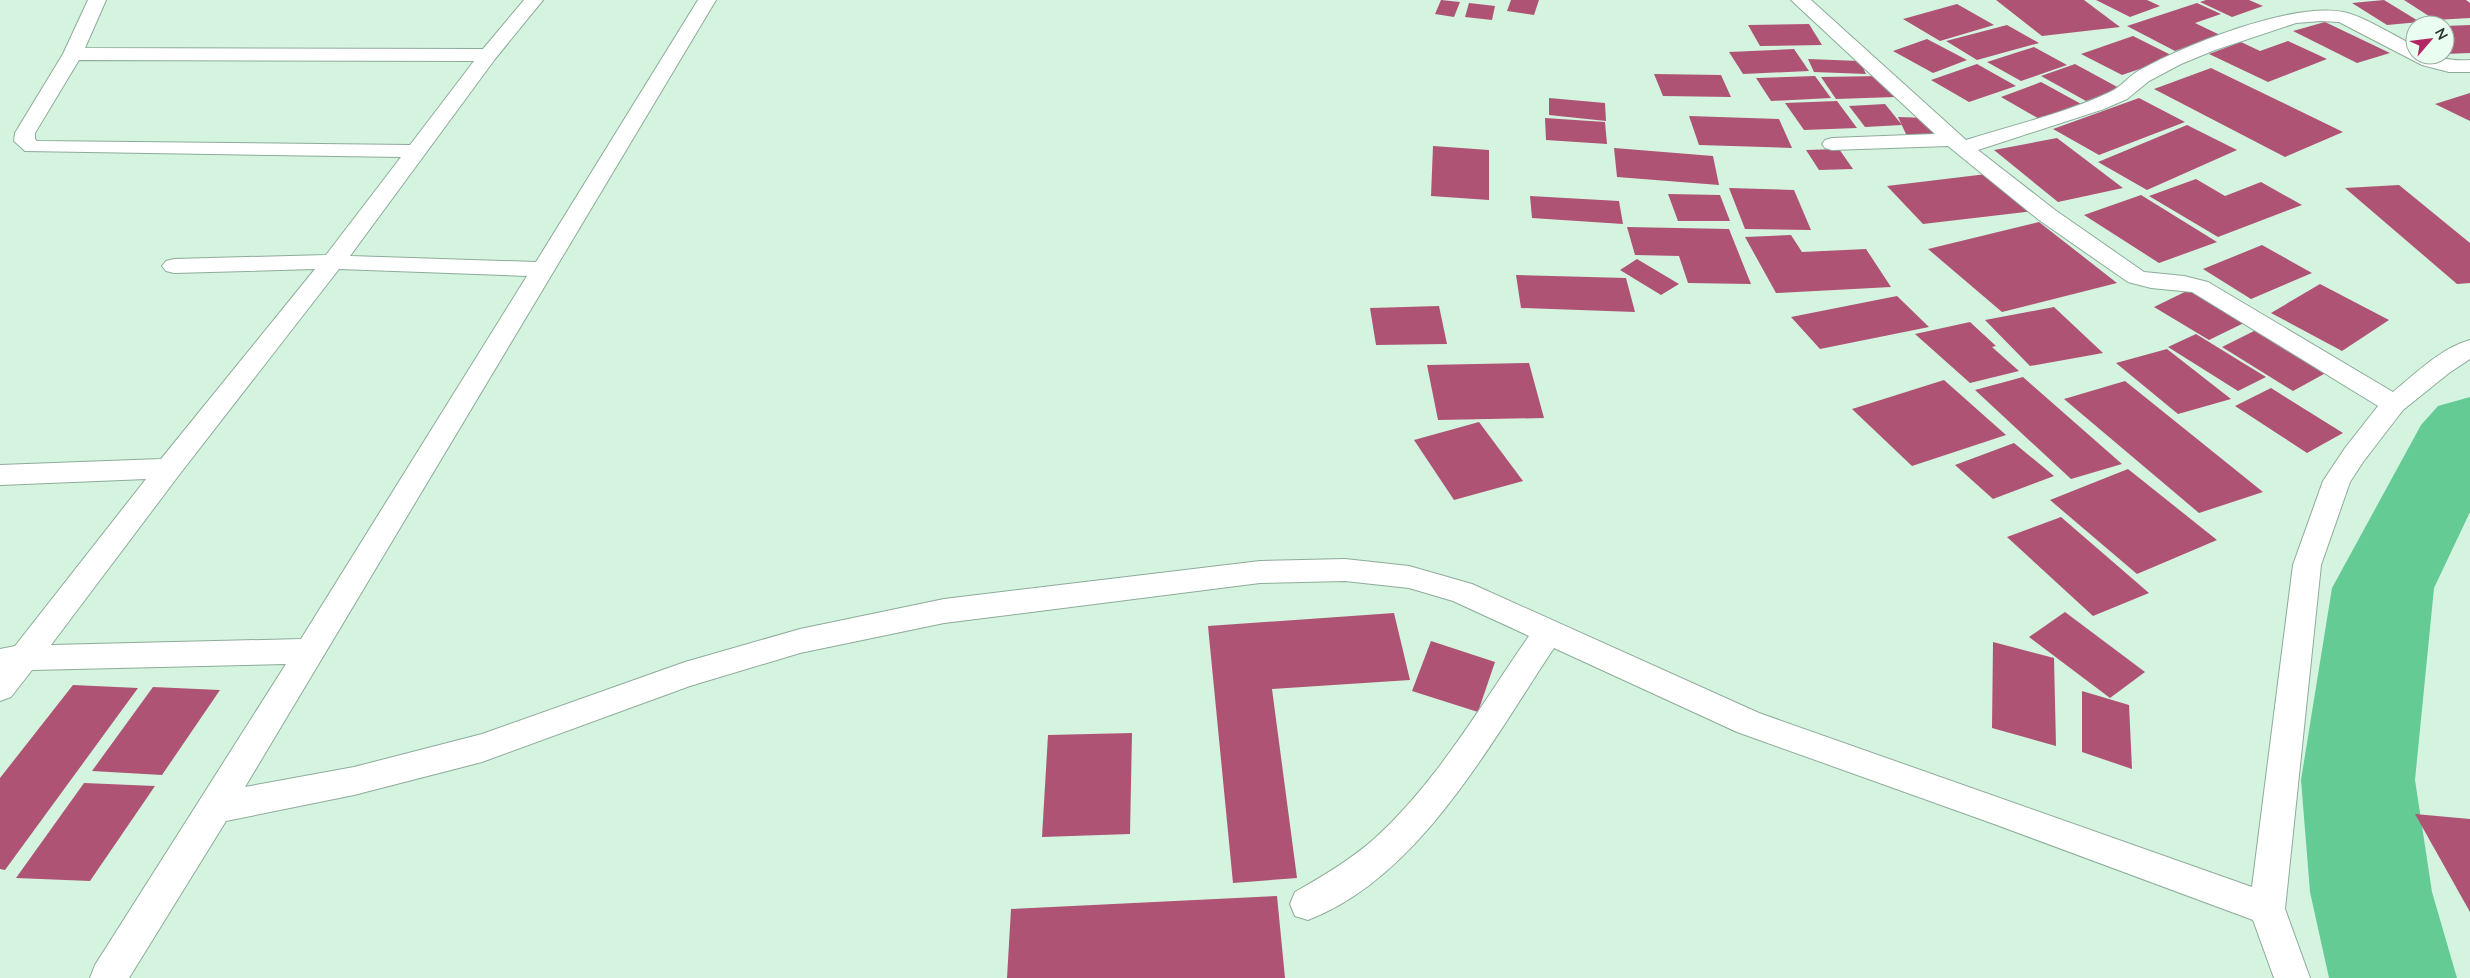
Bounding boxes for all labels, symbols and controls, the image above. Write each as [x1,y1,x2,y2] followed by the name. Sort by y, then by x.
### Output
[2405,15,2455,65] north arrow
[2432,25,2452,42] text: N

